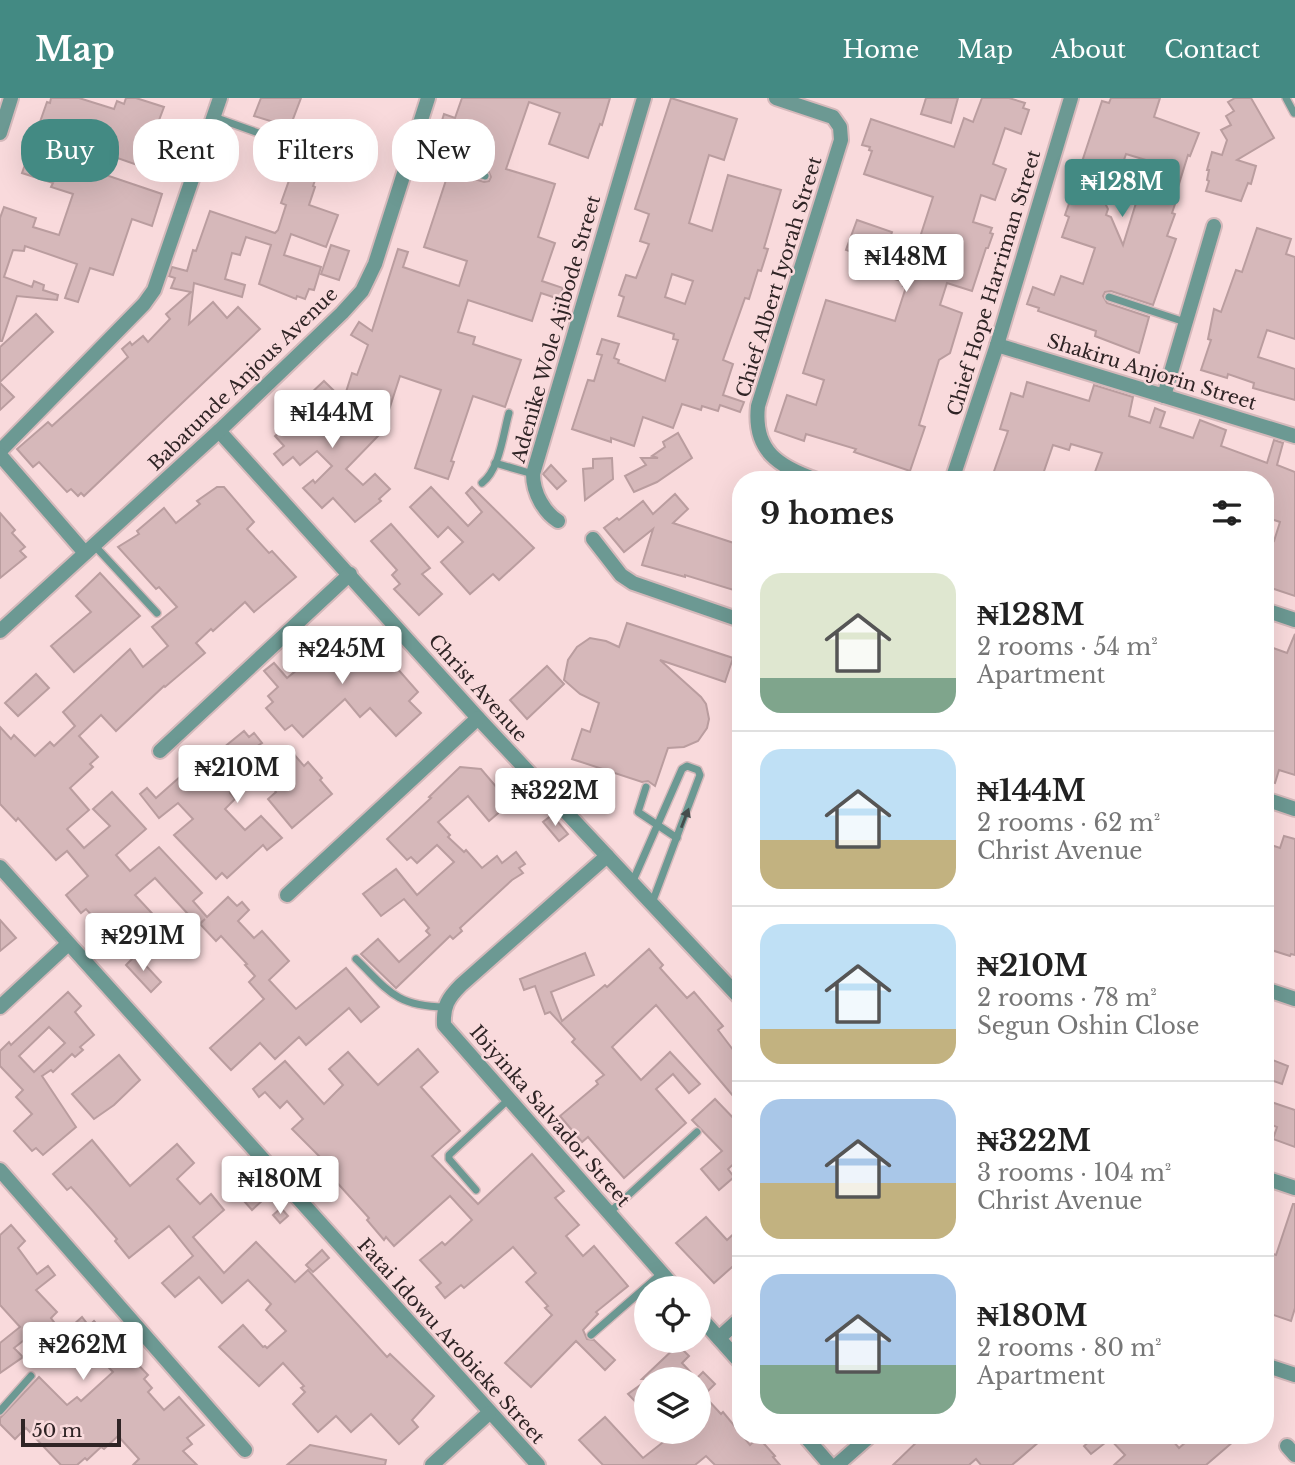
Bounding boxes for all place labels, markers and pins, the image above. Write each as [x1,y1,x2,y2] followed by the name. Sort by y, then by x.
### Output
[1073,159,1171,219] pin: ₦128M
[857,234,955,294] pin: ₦148M
[283,390,381,450] pin: ₦144M
[293,626,391,686] pin: ₦245M
[188,746,286,805] pin: ₦210M
[506,768,604,828] pin: ₦322M
[94,914,192,973] pin: ₦291M
[231,1156,329,1216] pin: ₦180M
[34,1322,132,1382] pin: ₦262M

